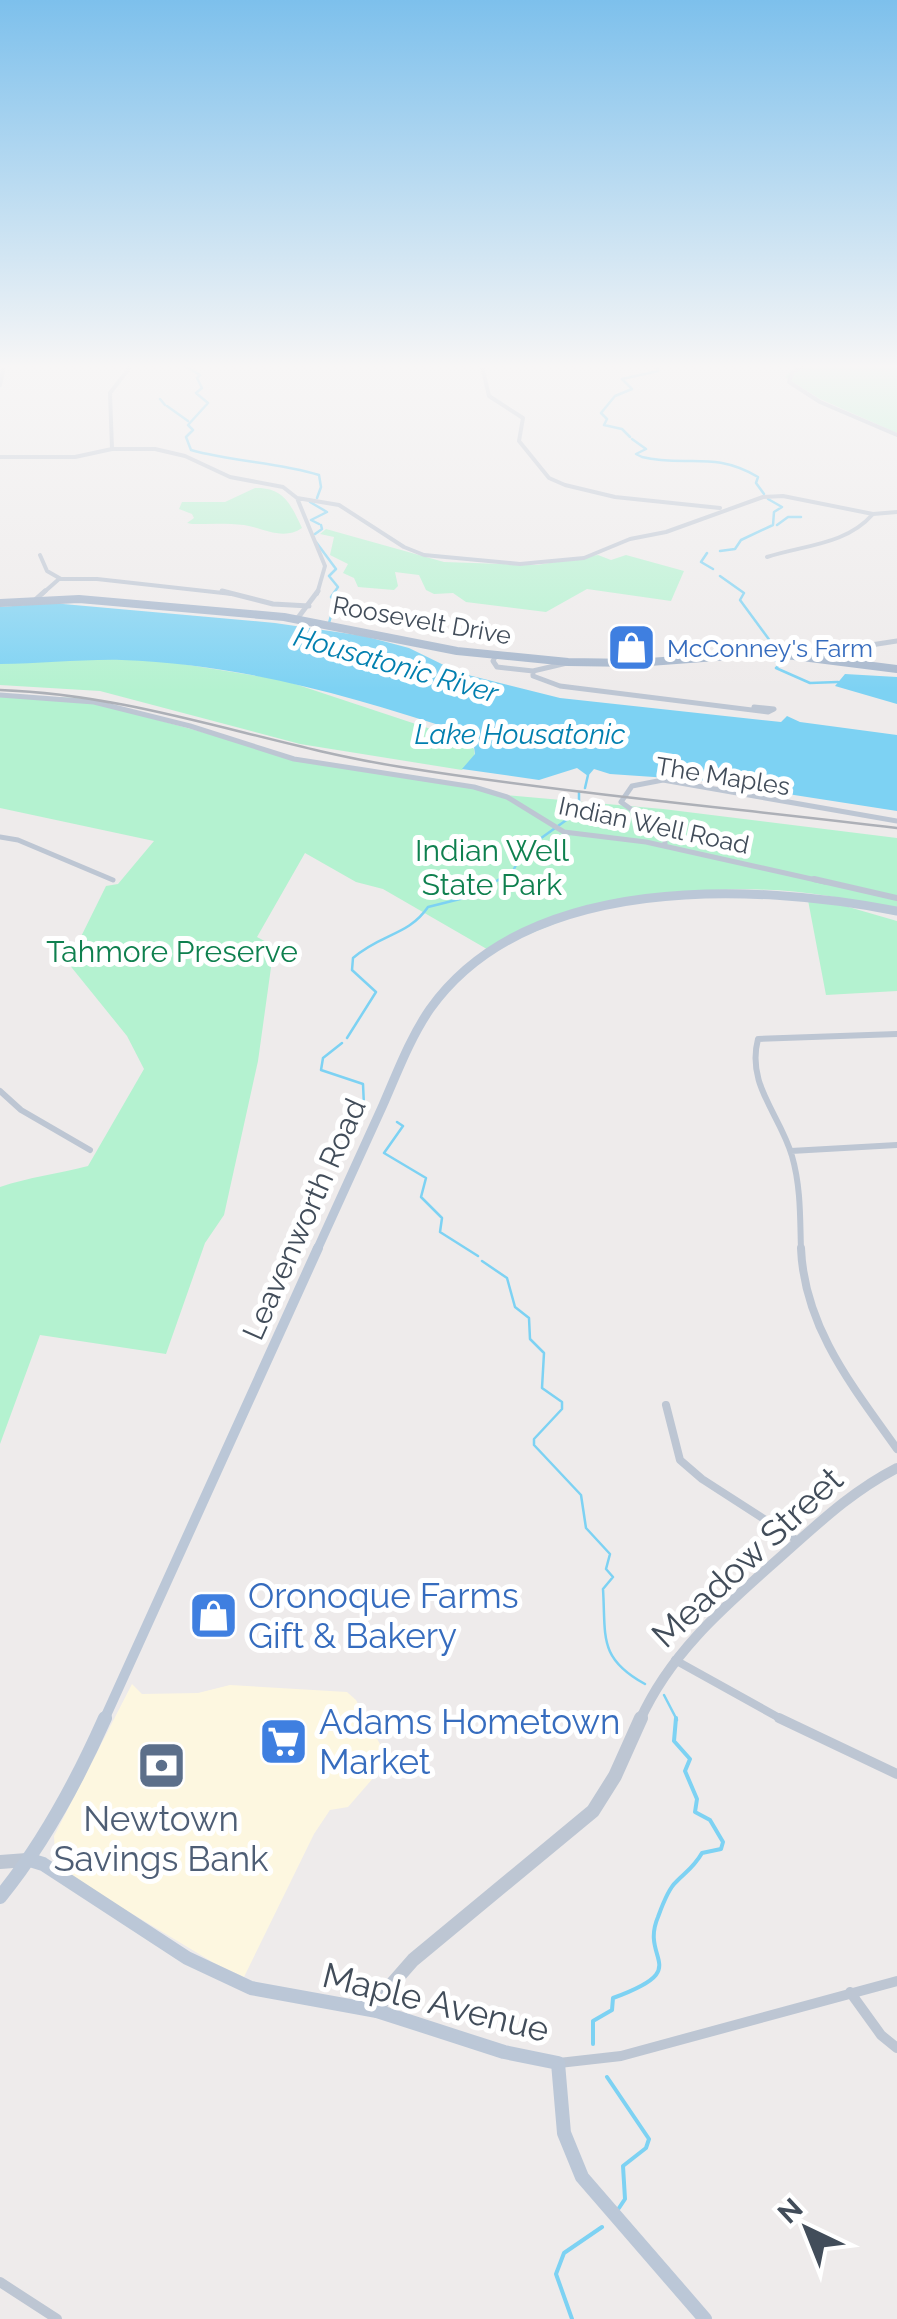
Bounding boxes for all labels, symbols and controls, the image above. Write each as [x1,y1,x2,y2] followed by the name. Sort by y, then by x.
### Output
[330,590,514,650] street label: Roosevelt Drive
[290,620,503,710] water label: Housatonic River
[606,622,658,674] shop icon: McConney's Farm
[667,633,873,663] place label: McConney's Farm
[415,718,626,751] water label: Lake Housatonic
[654,751,792,801] street label: The Maples
[556,790,752,860] street label: Indian Well Road
[415,833,570,902] park label: Indian Well State Park
[46,934,298,969] park label: Tahmore Preserve
[235,1093,373,1345] street label: Leavenworth Road
[643,1458,851,1656] street label: Meadow Street
[248,1575,519,1656] place label: Oronoque Farms Gift & Bakery
[187,1589,239,1641] shop icon: Oronoque Farms Gift & Bakery
[319,1701,620,1782] place label: Adams Hometown Market
[258,1715,310,1767] supermarket icon: Adams Hometown Market
[135,1740,187,1792] bank icon: Newtown Savings Bank
[53,1798,269,1879] place label: Newtown Savings Bank
[319,1954,553,2050] street label: Maple Avenue
[757,2179,857,2279] north arrow
[771,2192,809,2230] text: N

